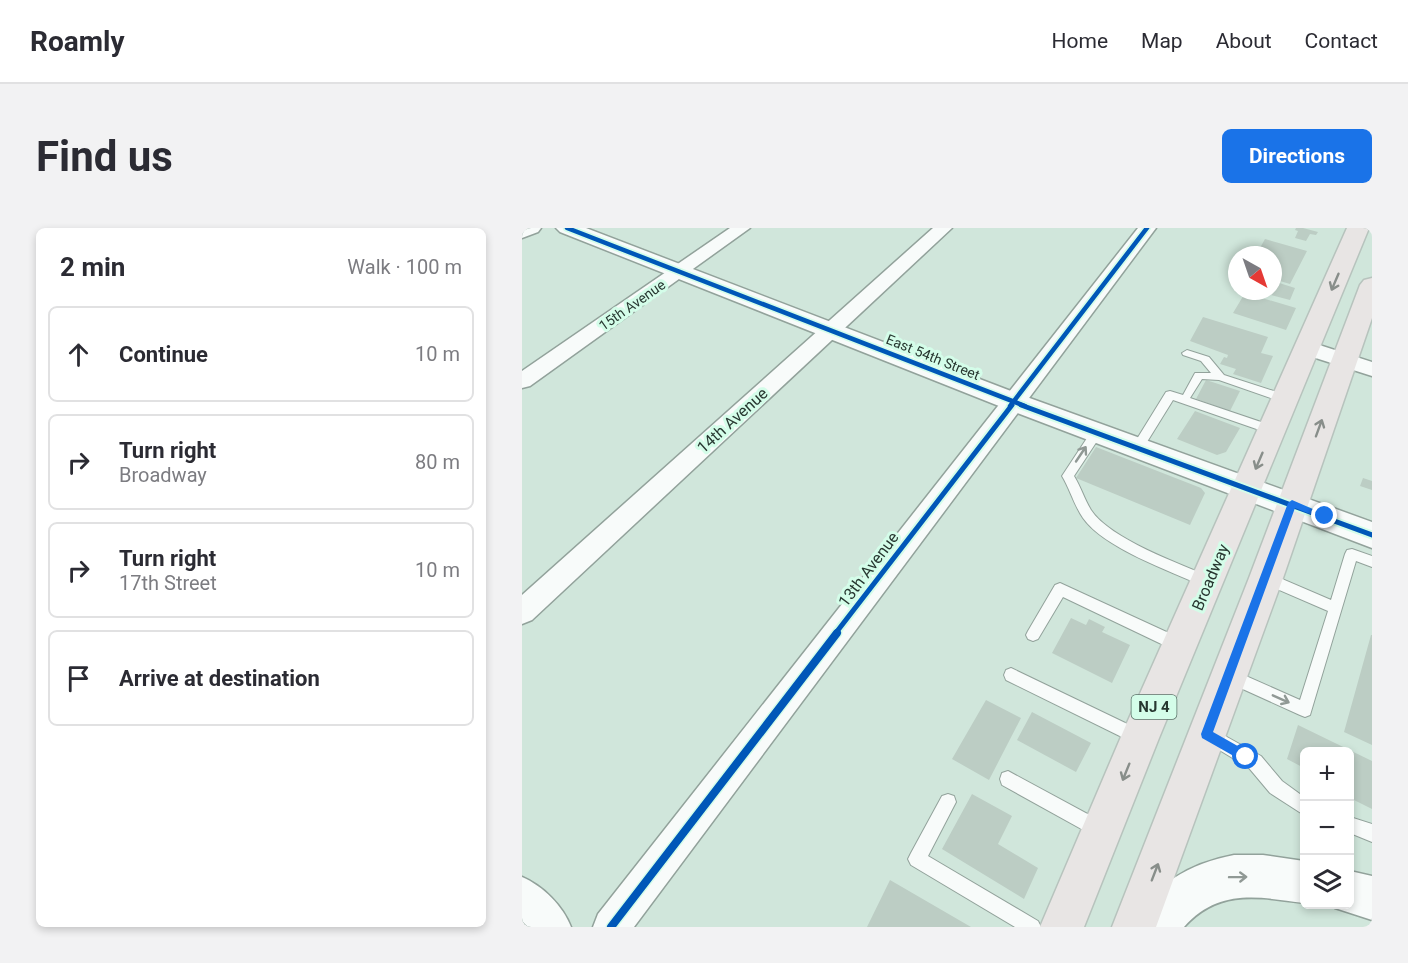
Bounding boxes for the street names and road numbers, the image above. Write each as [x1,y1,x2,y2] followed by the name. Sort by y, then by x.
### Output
[596,276,668,334] street label: 15th Avenue
[884,331,982,383] street label: East 54th Street
[693,384,772,457] street label: 14th Avenue
[834,528,903,610] street label: 13th Avenue
[1188,541,1233,613] street label: Broadway
[1132,695,1176,719] road number: NJ 4

